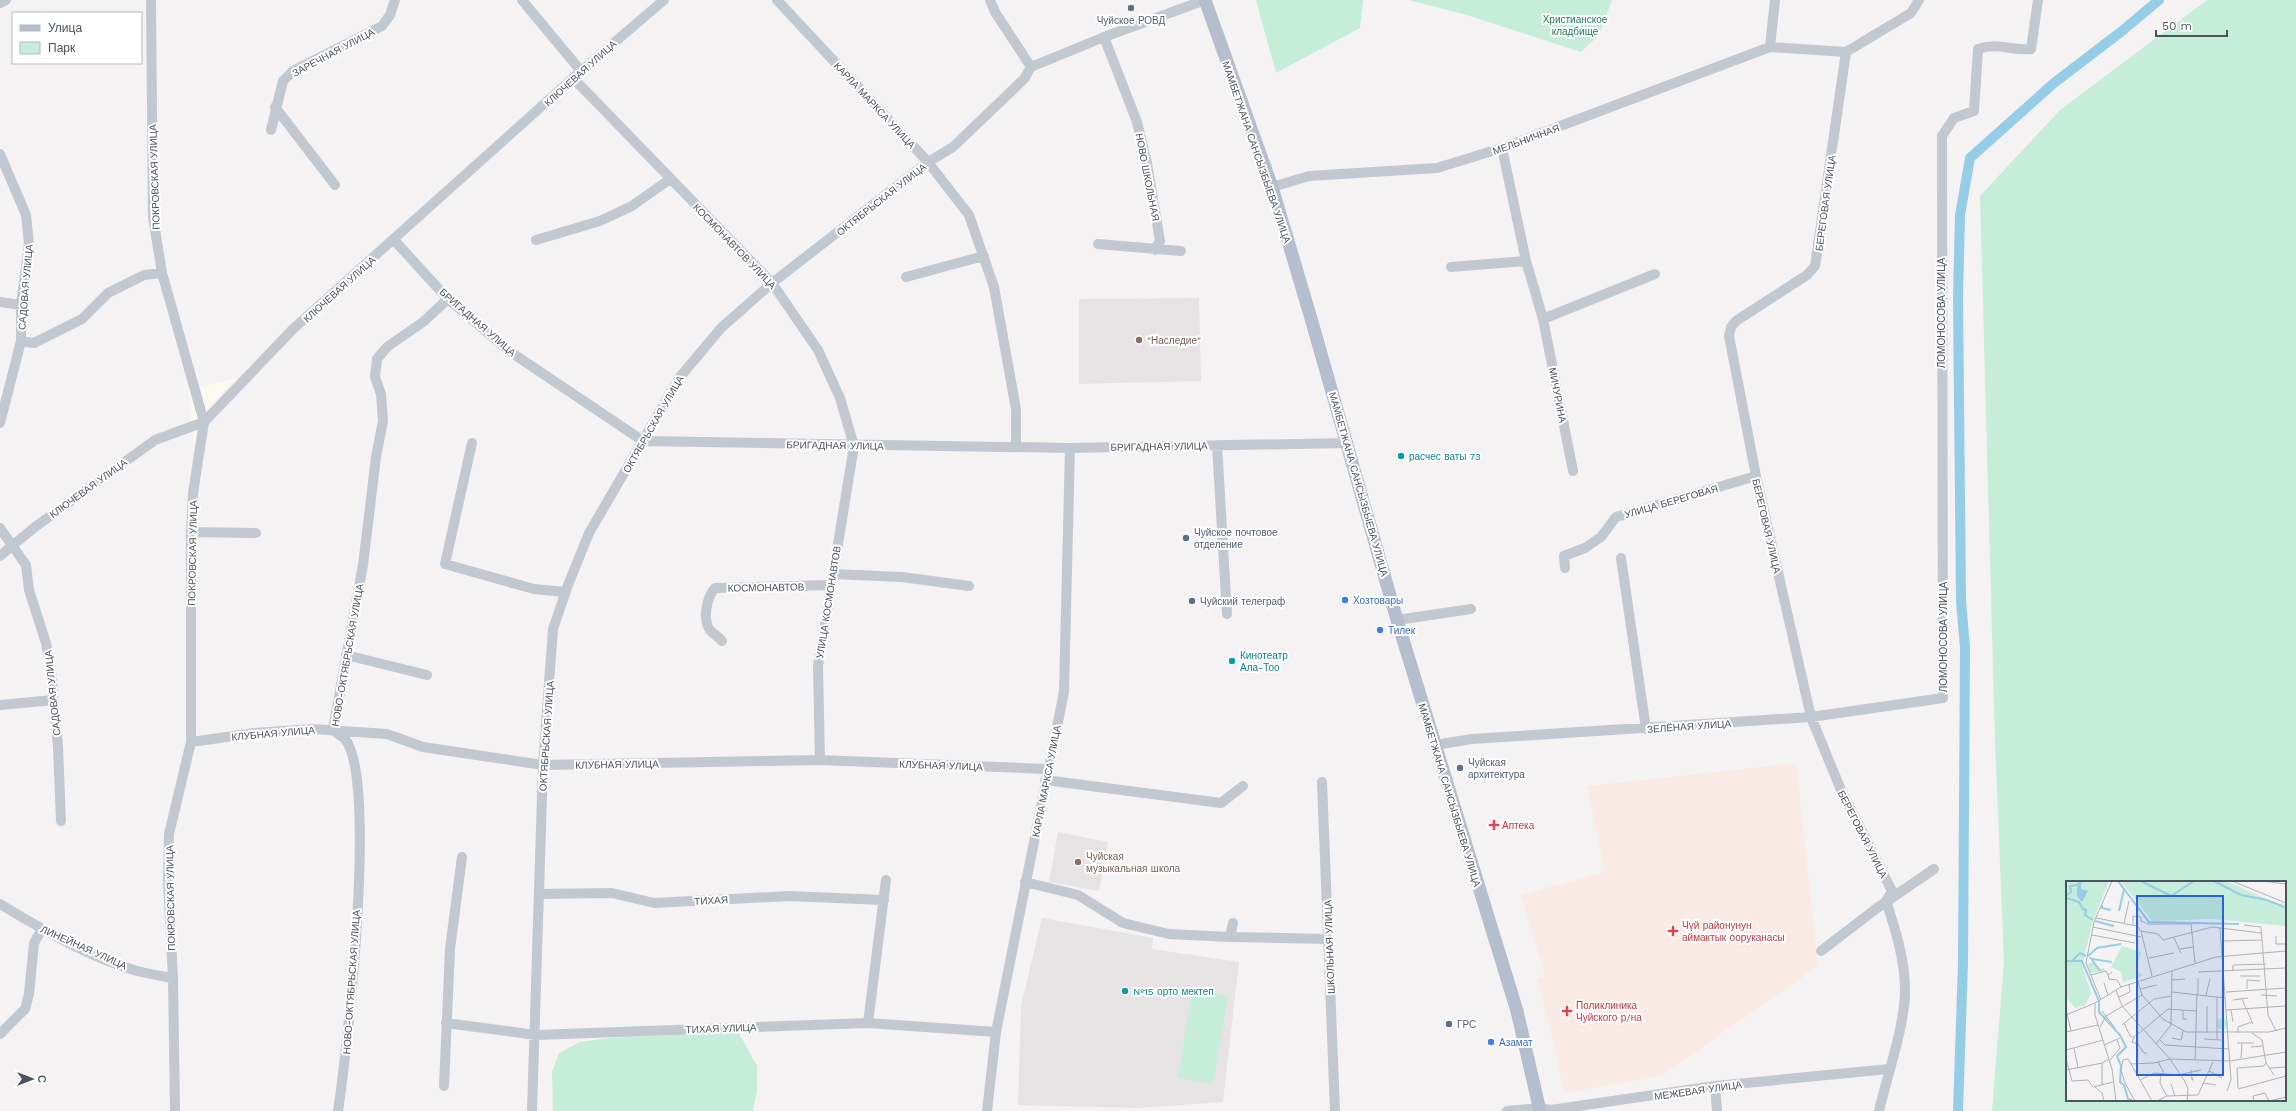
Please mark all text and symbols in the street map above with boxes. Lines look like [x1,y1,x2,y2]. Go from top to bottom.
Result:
marker: Чуйское РОВД [1126,3,1136,13]
legend [12,12,142,64]
scale bar [2156,12,2227,38]
park label: Христианское кладбище [1543,14,1608,37]
place label: Чуйское РОВД [1097,15,1166,26]
text: 50 m [2162,19,2192,33]
text: Улица [48,21,82,35]
street label: ЗАРЕЧНАЯ УЛИЦА [290,26,376,79]
street label: КЛЮЧЕВАЯ УЛИЦА [542,38,619,109]
text: Парк [48,41,76,55]
street label: КАРЛА МАРКСА УЛИЦА [832,60,918,151]
street label: МАМБЕТЖАНА САНСЫЗБЫЕВА УЛИЦА [1220,60,1293,245]
street label: МЕЛЬНИЧНАЯ [1491,122,1561,157]
street label: ПОКРОВСКАЯ УЛИЦА [147,124,162,230]
street label: НОВО ШКОЛЬНАЯ [1134,132,1161,222]
street label: БЕРЕГОВАЯ УЛИЦА [1813,154,1838,252]
street label: ОКТЯБРЬСКАЯ УЛИЦА [834,161,928,238]
street label: КОСМОНАВТОВ УЛИЦА [691,202,778,291]
street label: САДОВАЯ УЛИЦА [16,243,35,330]
street label: КЛЮЧЕВАЯ УЛИЦА [301,254,378,325]
street label: ЛОМОНОСОВА УЛИЦА [1936,257,1947,368]
street label: БРИГАДНАЯ УЛИЦА [437,286,518,359]
marker: "Наследие" [1134,335,1144,345]
place label: "Наследие" [1147,335,1201,346]
street label: МИЧУРИНА [1547,366,1568,424]
street label: ОКТЯБРЬСКАЯ УЛИЦА [621,373,686,475]
street label: МАМБЕТЖАНА САНСЫЗБЫЕВА УЛИЦА [1327,391,1390,578]
street label: БРИГАДНАЯ УЛИЦА [786,439,884,452]
street label: БРИГАДНАЯ УЛИЦА [1110,440,1208,453]
marker: расчес ваты 73 [1396,451,1406,461]
place label: расчес ваты 73 [1409,451,1481,462]
street label: КЛЮЧЕВАЯ УЛИЦА [47,456,129,520]
street label: БЕРЕГОВАЯ УЛИЦА [1750,478,1783,575]
street label: УЛИЦА БЕРЕГОВАЯ [1623,483,1719,520]
street label: ПОКРОВСКАЯ УЛИЦА [186,500,199,606]
place label: Чуйское почтовое отделение [1194,527,1278,550]
marker: Чуйское почтовое отделение [1181,533,1191,543]
street label: УЛИЦА КОСМОНАВТОВ [814,545,843,659]
street label: КОСМОНАВТОВ [728,581,805,594]
street label: ЛОМОНОСОВА УЛИЦА [1938,581,1949,692]
street label: НОВО-ОКТЯБРЬСКАЯ УЛИЦА [330,583,366,727]
marker: Хозтовары [1340,595,1350,605]
place label: Хозтовары [1353,595,1403,606]
marker: Чуйский телеграф [1187,596,1197,606]
place label: Чуйский телеграф [1200,596,1285,607]
marker: Тилек [1375,625,1385,635]
place label: Тилек [1388,625,1416,636]
street label: САДОВАЯ УЛИЦА [42,649,62,736]
place label: Кинотеатр Ала-Тоо [1240,650,1288,673]
marker: Кинотеатр Ала-Тоо [1227,656,1237,666]
street label: ОКТЯБРЬСКАЯ УЛИЦА [537,680,556,792]
street label: МАМБЕТЖАНА САНСЫЗБЫЕВА УЛИЦА [1416,702,1483,889]
street label: ЗЕЛЁНАЯ УЛИЦА [1647,718,1732,735]
street label: КЛУБНАЯ УЛИЦА [231,724,316,743]
street label: КАРЛА МАРКСА УЛИЦА [1030,724,1063,838]
place label: Чуйская архитектура [1468,757,1525,780]
street label: КЛУБНАЯ УЛИЦА [575,758,659,771]
street label: КЛУБНАЯ УЛИЦА [899,759,983,772]
marker: Чуйская архитектура [1455,763,1465,773]
street label: БЕРЕГОВАЯ УЛИЦА [1836,789,1890,880]
marker: Аптека [1489,820,1499,830]
place label: Аптека [1502,820,1535,831]
street label: ПОКРОВСКАЯ УЛИЦА [164,845,177,951]
place label: Чуйская музыкальная школа [1086,851,1181,874]
marker: Чуйская музыкальная школа [1073,857,1083,867]
inset map [2066,881,2286,1101]
street label: ТИХАЯ [694,894,728,907]
street label: ШКОЛЬНАЯ УЛИЦА [1322,899,1337,994]
street label: НОВО-ОКТЯБРЬСКАЯ УЛИЦА [341,909,362,1055]
place label: Чүй районунун аймактык ооруканасы [1682,920,1785,943]
street label: ЛИНЕЙНАЯ УЛИЦА [39,923,129,972]
marker: Чүй районунун аймактык ооруканасы [1667,925,1679,937]
marker: №15 орто мектеп [1120,986,1130,996]
place label: №15 орто мектеп [1133,986,1214,997]
place label: Поликлиника Чуйского р/на [1576,1000,1642,1023]
marker: Поликлиника Чуйского р/на [1561,1005,1573,1017]
marker: ГРС [1444,1019,1454,1029]
place label: ГРС [1457,1019,1476,1030]
street label: ТИХАЯ УЛИЦА [685,1022,757,1035]
marker: Азамат [1486,1037,1496,1047]
place label: Азамат [1499,1037,1533,1048]
north arrow [12,1059,52,1099]
text: С [35,1075,48,1083]
street label: МЕЖЕВАЯ УЛИЦА [1654,1079,1743,1102]

